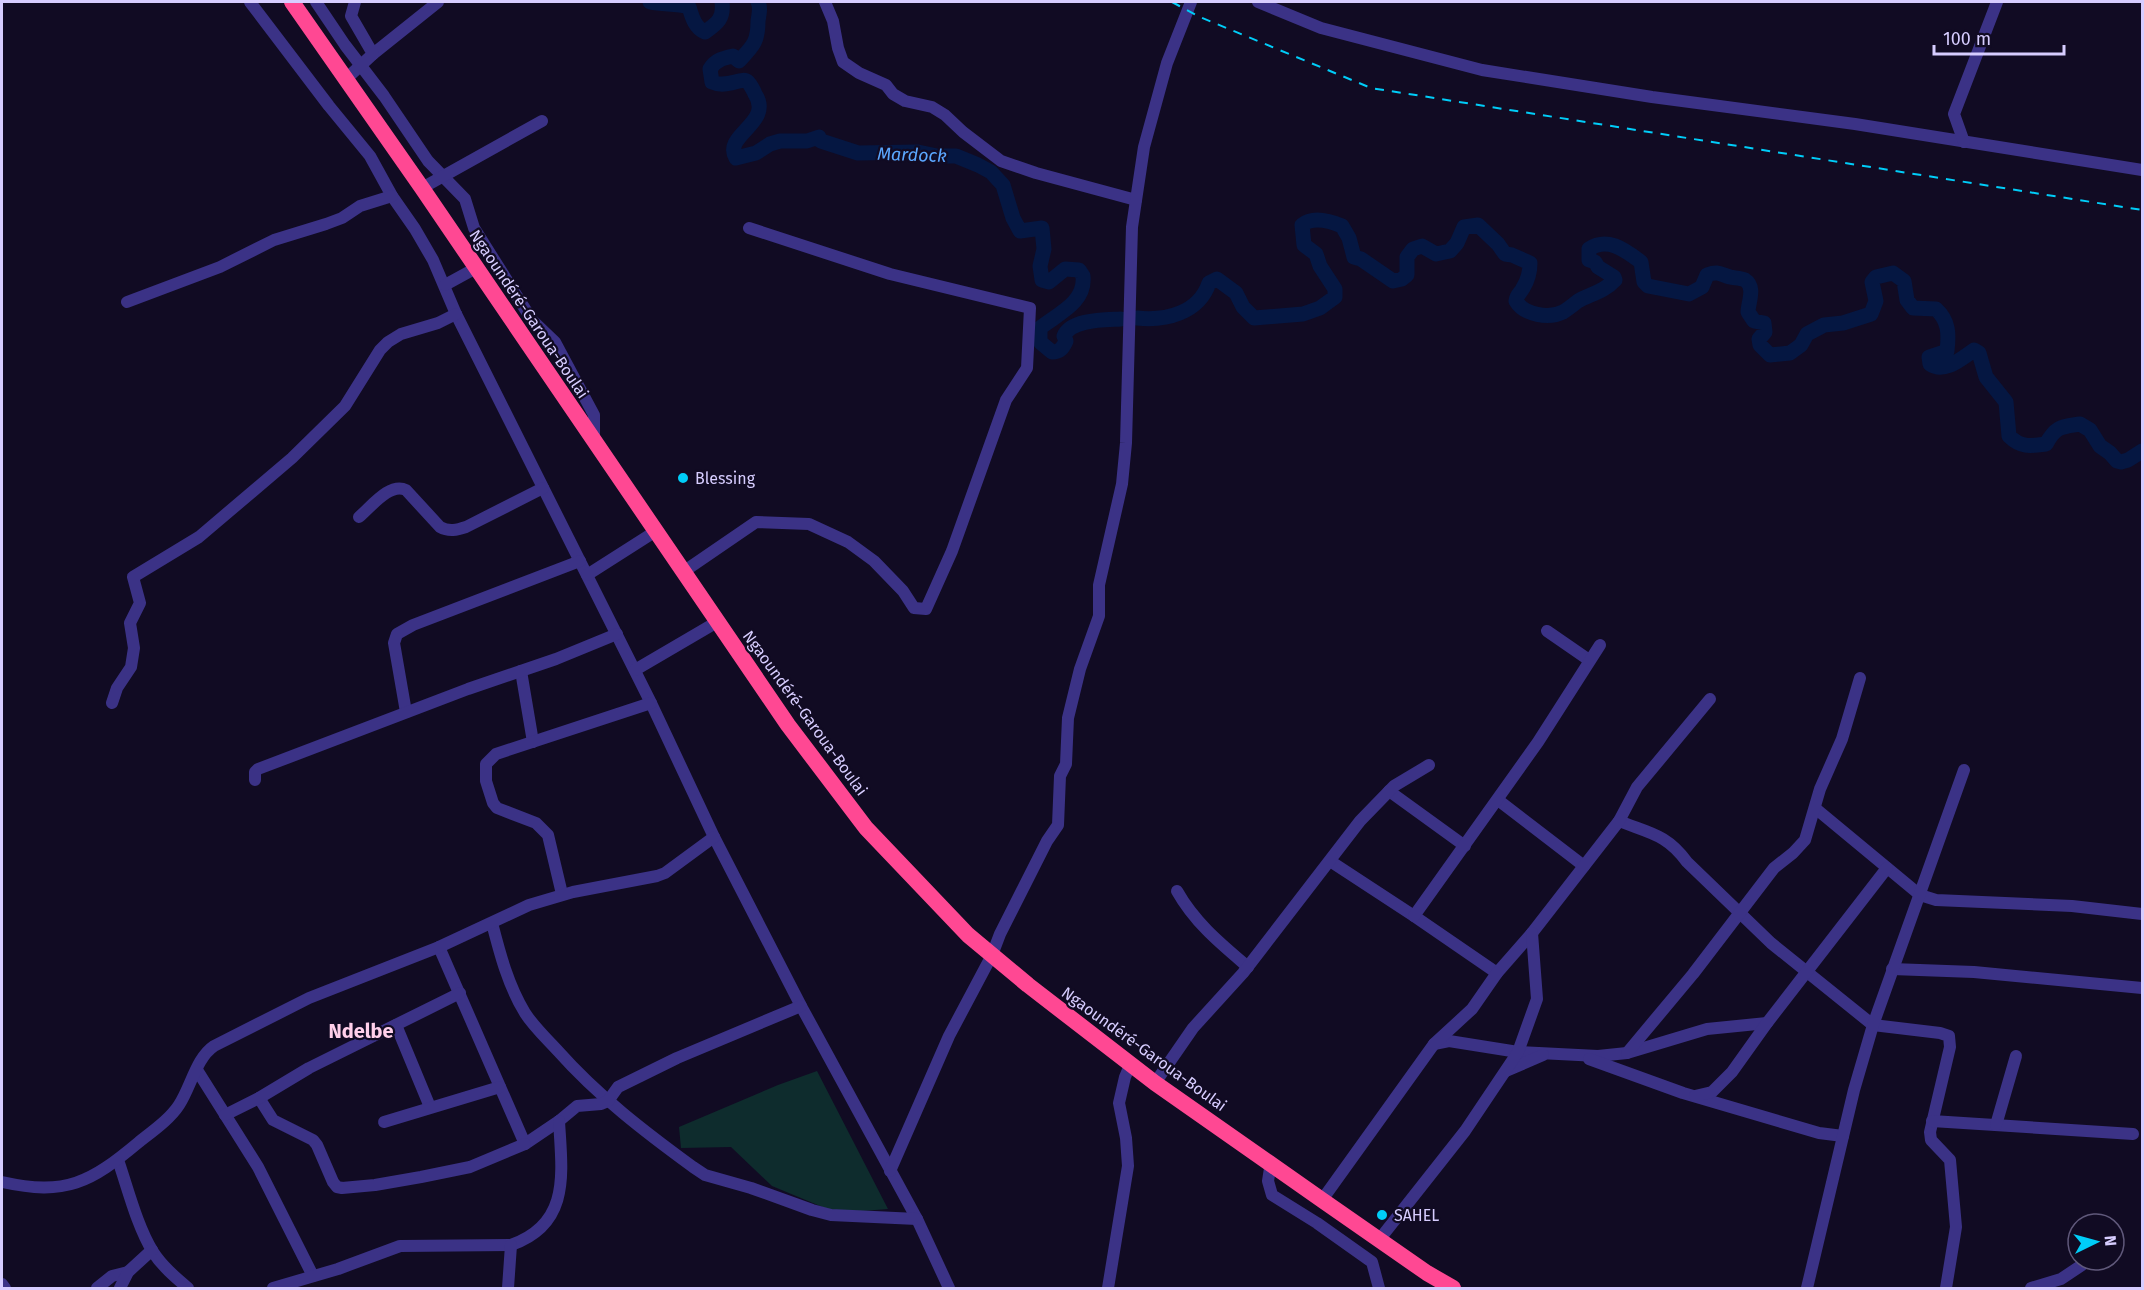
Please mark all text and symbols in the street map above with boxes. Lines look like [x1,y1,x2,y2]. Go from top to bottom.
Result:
scale bar [1934,18,2064,56]
text: 100 m [1943,28,1991,50]
water label: Mardock [877,143,947,167]
street label: Ngaoundéré-Garoua-Boulai [465,226,593,402]
place label: Blessing [695,469,756,488]
marker: Blessing [676,471,690,485]
street label: Ngaoundéré-Garoua-Boulai [739,627,871,799]
street label: Ngaoundéré-Garoua-Boulai [1058,983,1230,1115]
district label: Ndelbe [328,1019,394,1043]
place label: SAHEL [1394,1206,1439,1225]
marker: SAHEL [1375,1208,1389,1222]
north arrow [2066,1212,2126,1272]
text: N [2101,1235,2120,1247]

